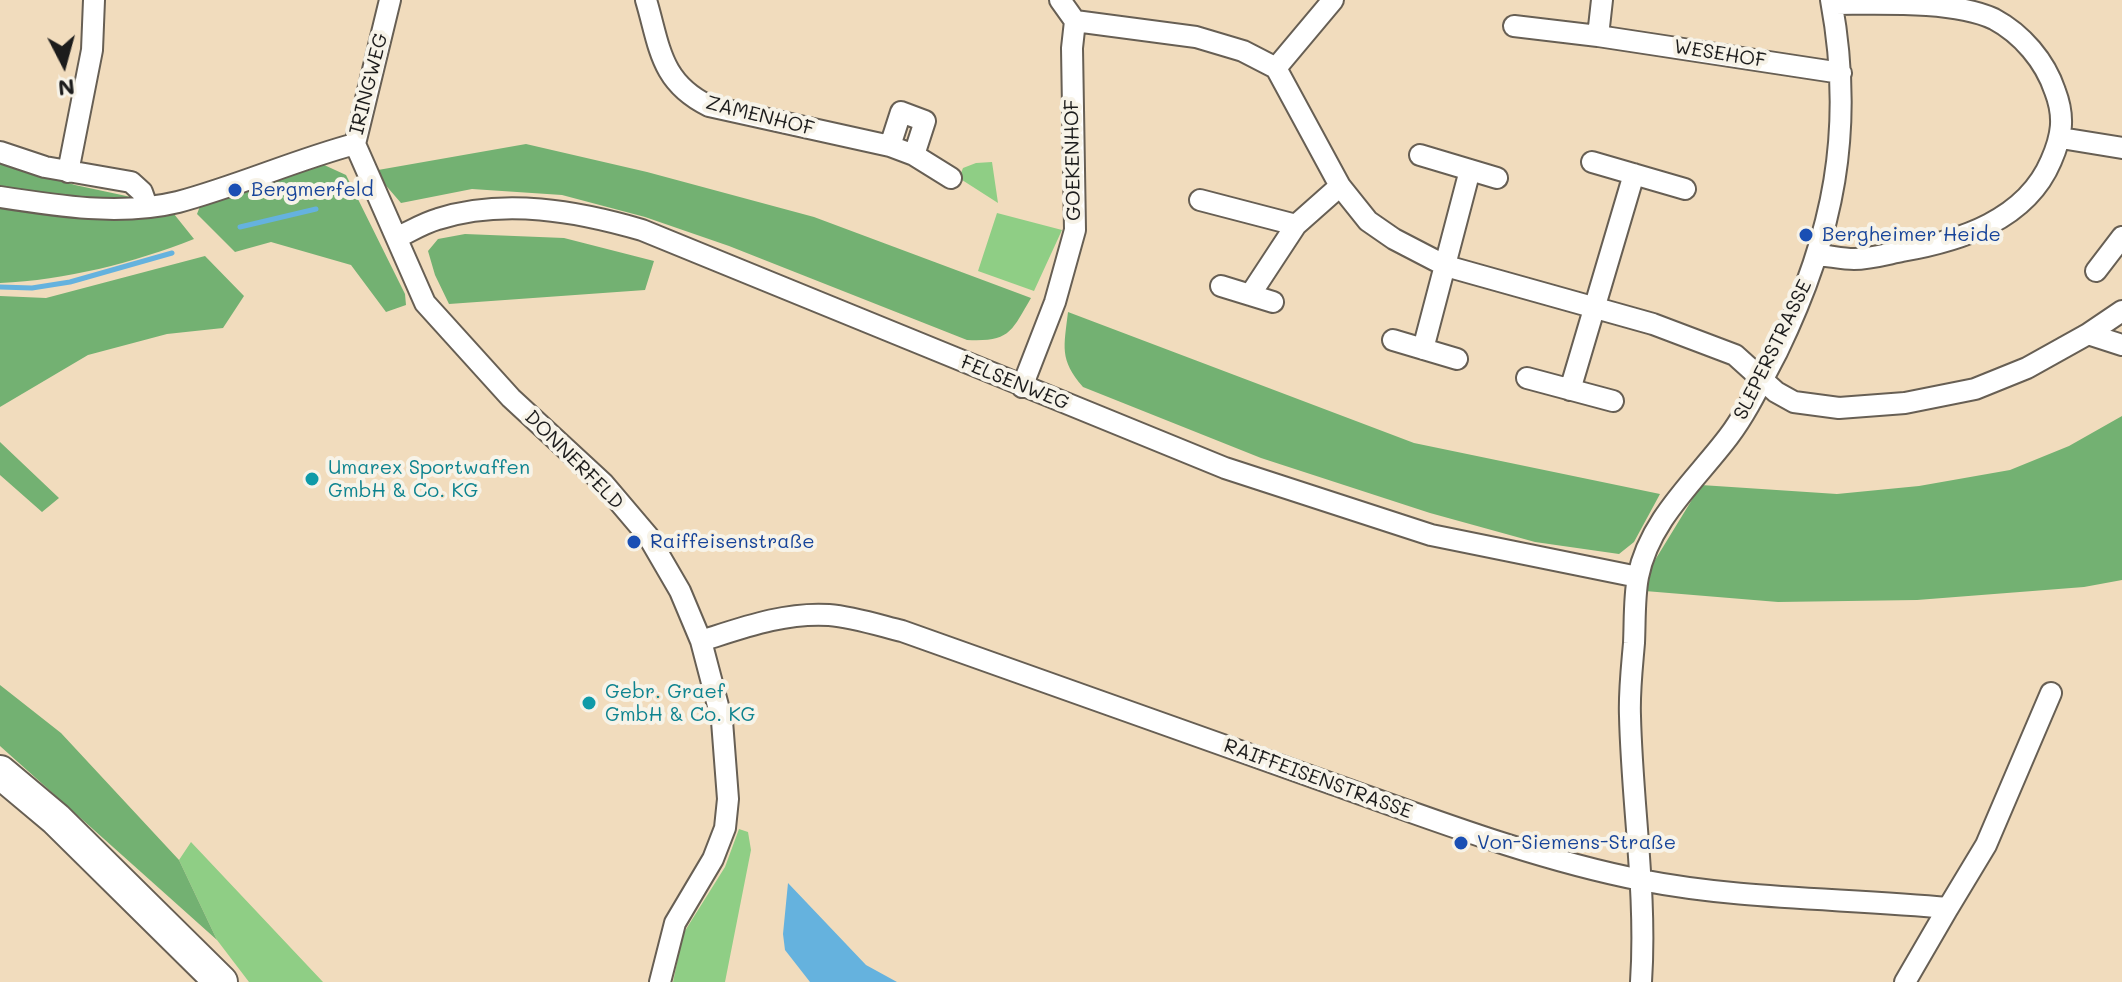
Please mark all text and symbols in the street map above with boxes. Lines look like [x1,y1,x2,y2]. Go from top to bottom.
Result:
north arrow [24,24,104,104]
street label: IRINGWEG [345,31,393,137]
street label: WESEHOF [1672,35,1768,73]
text: N [57,73,76,104]
street label: ZAMENHOF [703,91,817,141]
street label: GOEKENHOF [1060,99,1086,221]
place label: Bergmerfeld [251,178,374,202]
marker: Bergmerfeld [226,181,244,199]
place label: Bergheimer Heide [1822,223,2001,247]
marker: Bergheimer Heide [1797,226,1815,244]
street label: SLEPERSTRASSE [1729,276,1817,424]
street label: FELSENWEG [957,350,1073,416]
street label: DONNERFELD [519,405,629,515]
place label: Umarex Sportwaffen GmbH & Co. KG [328,456,530,503]
marker: Umarex Sportwaffen GmbH & Co. KG [303,470,321,488]
place label: Raiffeisenstraße [650,530,815,554]
marker: Raiffeisenstraße [625,533,643,551]
place label: Gebr. Graef GmbH & Co. KG [605,680,755,727]
marker: Gebr. Graef GmbH & Co. KG [580,694,598,712]
street label: RAIFFEISENSTRASSE [1221,734,1415,824]
place label: Von-Siemens-Straße [1477,831,1676,855]
marker: Von-Siemens-Straße [1452,834,1470,852]

